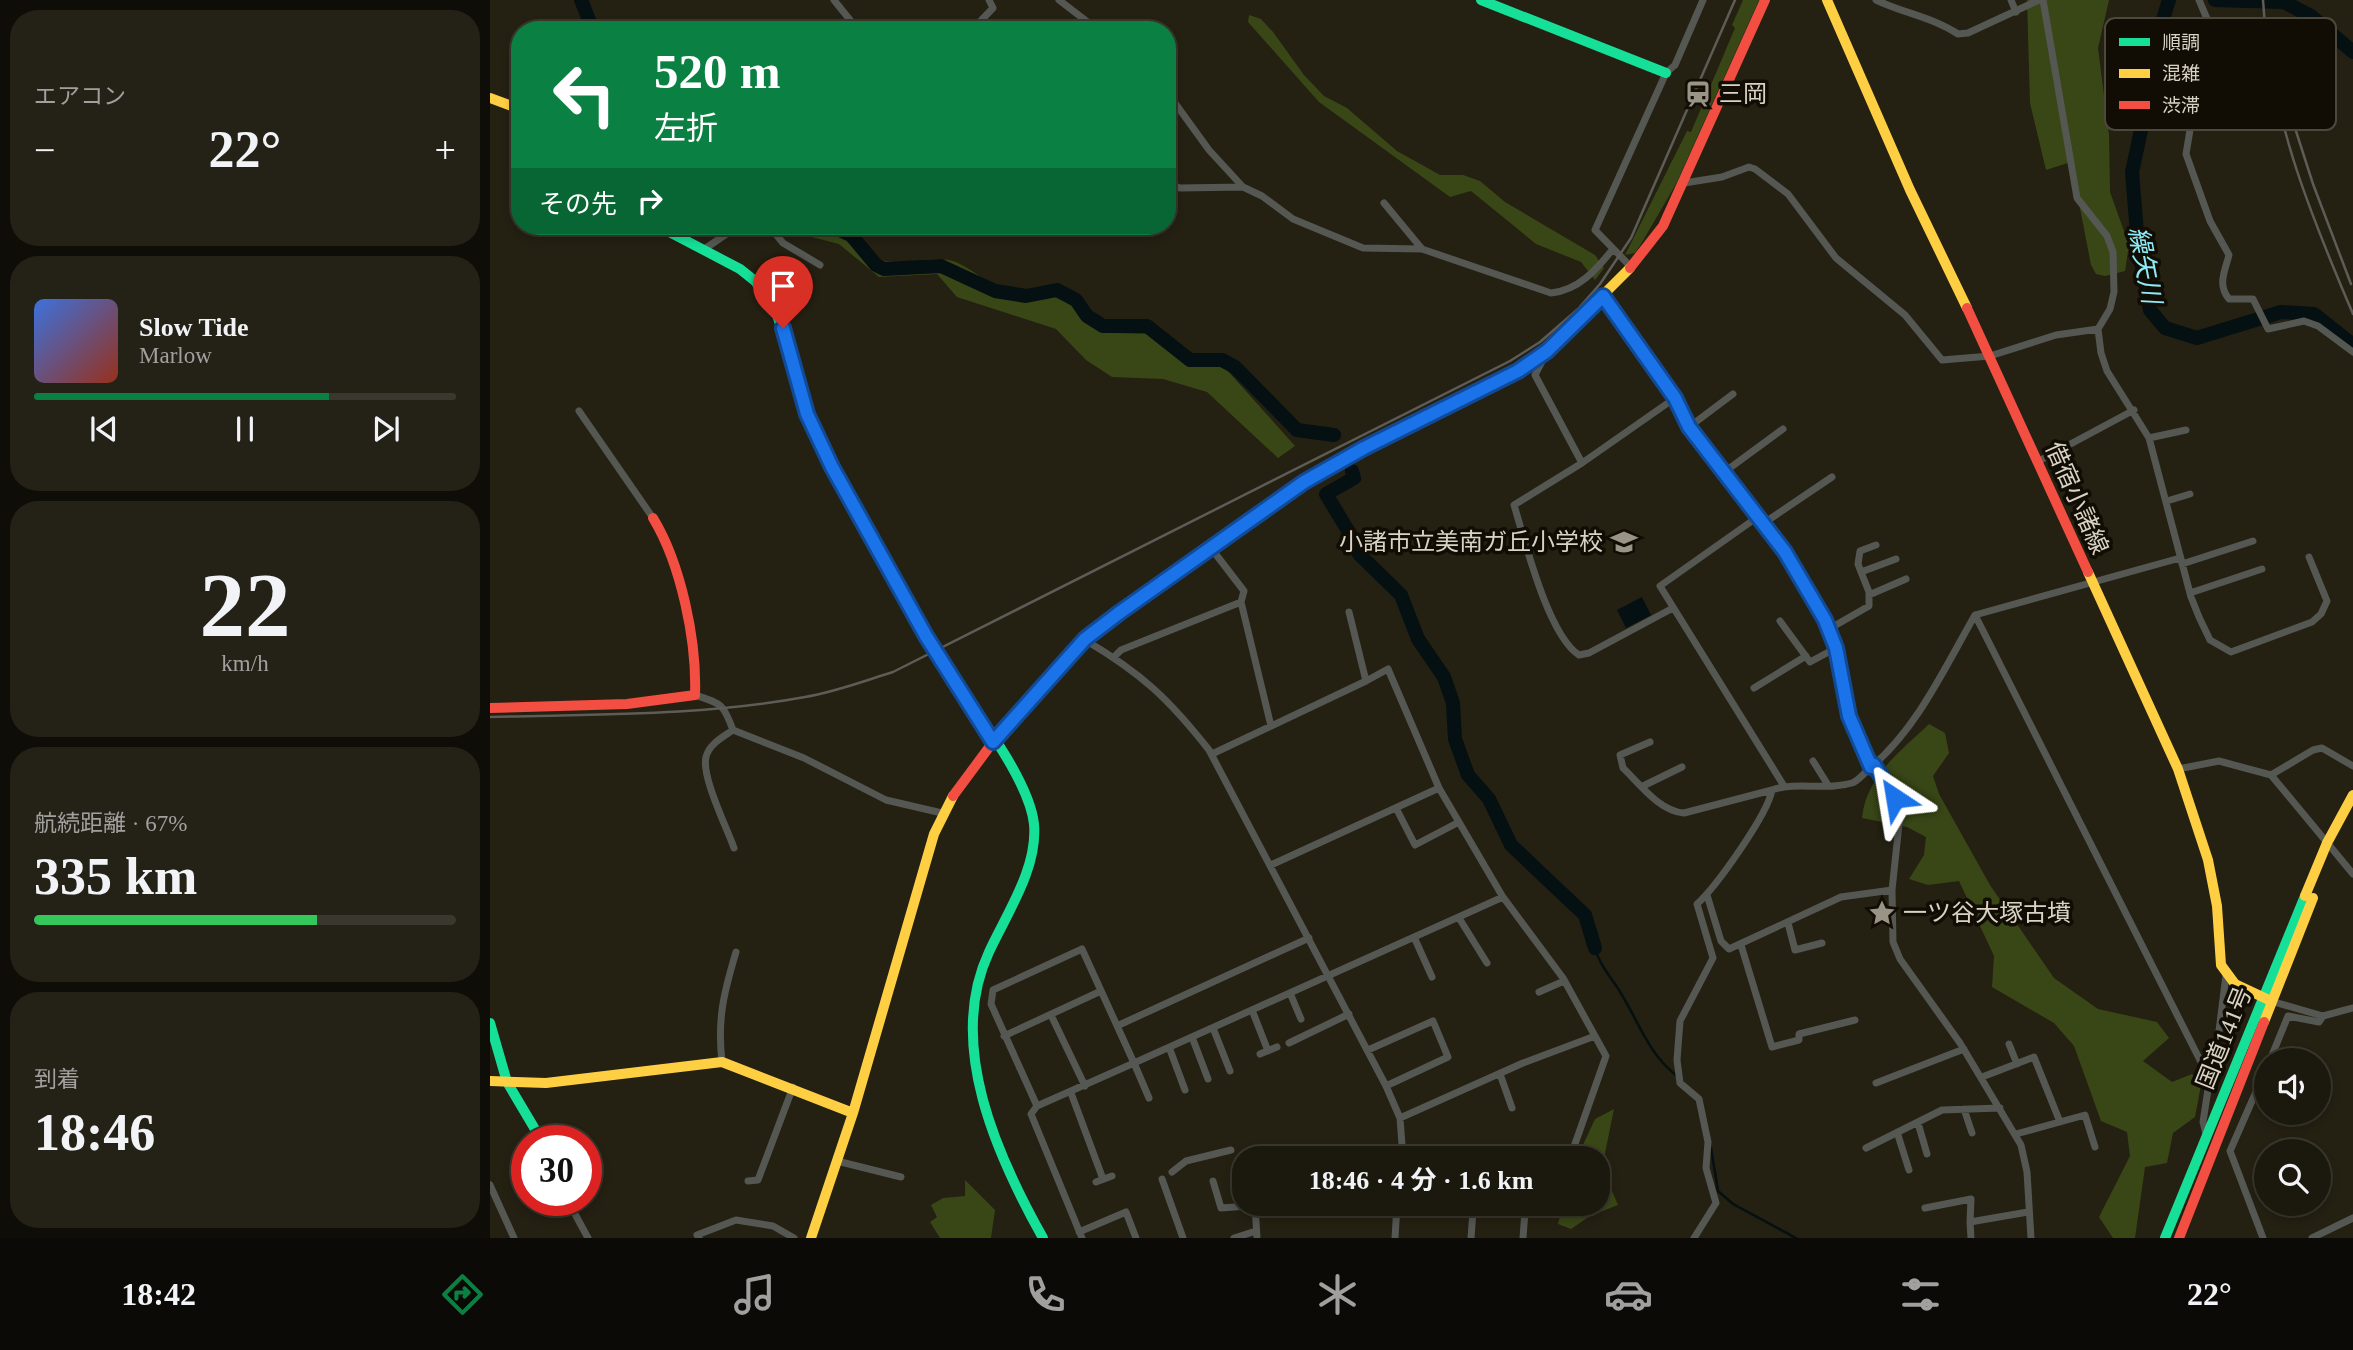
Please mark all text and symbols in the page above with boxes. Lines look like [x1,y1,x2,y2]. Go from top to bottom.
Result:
legend [2105,18,2336,130]
text: 順調 [2162,32,2200,53]
text: 520 m [654,44,781,99]
icon: left [539,49,630,140]
text: 混雑 [2162,63,2200,84]
station icon: 三岡 [1683,79,1713,109]
place label: 三岡 [1719,81,1767,107]
text: エアコン [34,84,126,109]
text: 渋滞 [2162,95,2200,116]
text: 左折 [654,110,718,146]
text: 22° [209,121,281,178]
text: − [34,129,55,171]
text: + [435,129,456,171]
icon: right [631,182,669,220]
text: その先 [539,190,617,219]
water label: 繰矢川 [2123,224,2167,309]
pin [753,256,813,328]
icon: arrive [764,267,802,305]
text: Slow Tide [139,313,249,342]
text: Marlow [139,343,212,368]
icon: previous [85,410,123,448]
icon: pause [226,410,264,448]
icon: next [367,410,405,448]
street label: 借宿小諸線 [2041,438,2113,558]
school or university icon: 小諸市立美南ガ丘小学校 [1609,527,1639,557]
place label: 小諸市立美南ガ丘小学校 [1339,529,1603,555]
text: 22 [200,555,291,656]
text: km/h [221,651,269,676]
position arrow [1858,761,1932,835]
text: 航続距離 · 67% [34,811,187,836]
text: 335 km [34,848,197,905]
place icon: 一ツ谷大塚古墳 [1867,898,1897,928]
place label: 一ツ谷大塚古墳 [1903,900,2071,926]
street label: 国道141号 [2192,983,2256,1093]
map controls [2254,1048,2331,1216]
button: sound [2254,1048,2331,1125]
text: 到着 [34,1067,80,1092]
text: 18:46 [34,1104,155,1161]
speed limit sign: 30 [511,1125,602,1216]
button: search [2254,1139,2331,1216]
text: 18:46 · 4 分 · 1.6 km [1309,1166,1533,1195]
icon: directions [438,1270,487,1319]
icon: music [730,1270,779,1319]
icon: phone [1021,1270,1070,1319]
icon: climate [1313,1270,1362,1319]
icon: car [1604,1270,1653,1319]
icon: filters [1896,1270,1945,1319]
text: 18:42 [121,1276,196,1312]
text: 22° [2187,1276,2232,1312]

